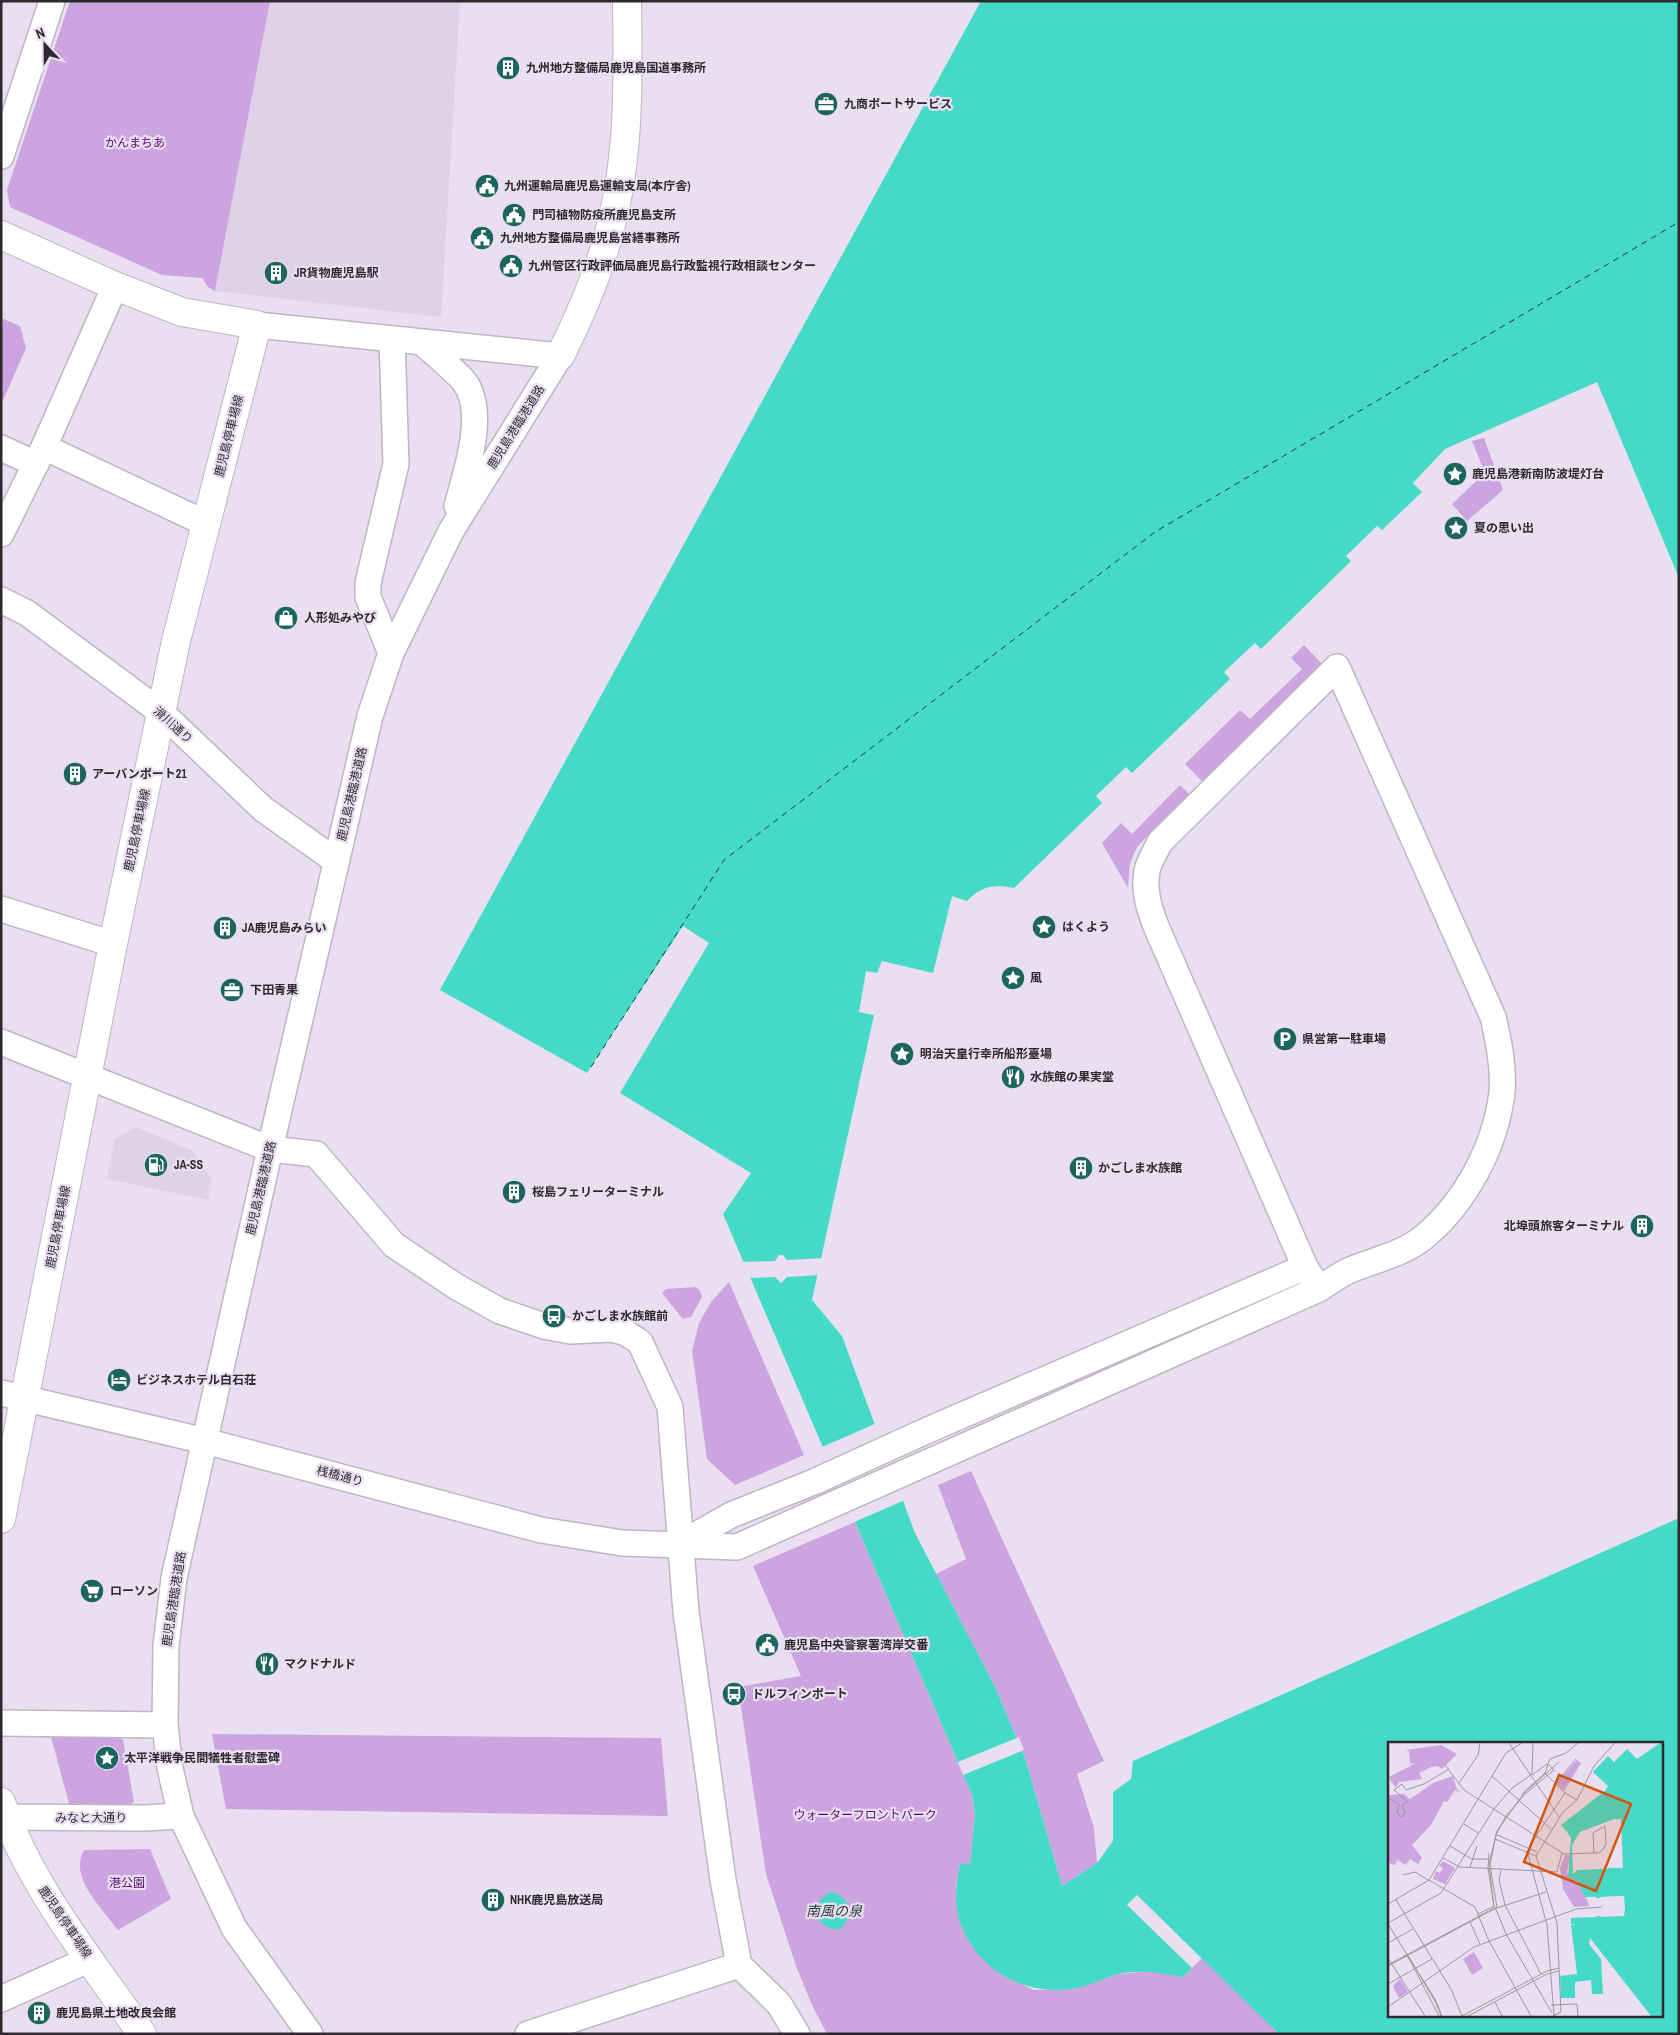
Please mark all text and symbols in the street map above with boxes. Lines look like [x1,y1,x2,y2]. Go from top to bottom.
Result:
north arrow [20,20,70,70]
text: N [33,23,47,43]
building icon: 九州地方整備局鹿児島国道事務所 [495,55,521,81]
place label: 九州地方整備局鹿児島国道事務所 [526,60,706,76]
office icon: 九商ポートサービス [813,91,839,117]
place label: 九商ポートサービス [844,96,952,112]
park label: かんまちあ [105,135,165,151]
public building icon: 九州運輸局鹿児島運輸支局(本庁舎) [474,173,500,199]
place label: 九州運輸局鹿児島運輸支局(本庁舎) [504,178,691,194]
public building icon: 門司植物防疫所鹿児島支所 [501,202,527,228]
place label: 門司植物防疫所鹿児島支所 [532,207,676,223]
public building icon: 九州地方整備局鹿児島営繕事務所 [469,225,495,251]
place label: 九州地方整備局鹿児島営繕事務所 [500,230,680,246]
public building icon: 九州管区行政評価局鹿児島行政監視行政相談センター [498,253,524,279]
place label: 九州管区行政評価局鹿児島行政監視行政相談センター [528,258,816,274]
building icon: JR貨物鹿児島駅 [263,260,289,286]
place label: JR貨物鹿児島駅 [294,265,379,281]
street label: 鹿児島港臨港道路 [484,382,548,472]
street label: 鹿児島停車場線 [211,393,247,479]
place icon: 鹿児島港新南防波堤灯台 [1442,461,1468,487]
place label: 鹿児島港新南防波堤灯台 [1472,466,1604,482]
place icon: 夏の思い出 [1443,515,1469,541]
place label: 夏の思い出 [1474,520,1534,536]
shop icon: 人形処みやび [273,605,299,631]
place label: 人形処みやび [304,610,376,626]
street label: 滑川通り [150,703,196,747]
street label: 鹿児島港臨港道路 [333,745,371,843]
building icon: アーバンポート21 [62,761,88,787]
place label: アーバンポート21 [92,766,187,782]
street label: 鹿児島停車場線 [120,787,154,873]
place icon: はくよう [1031,914,1057,940]
building icon: JA鹿児島みらい [212,915,238,941]
place label: はくよう [1062,919,1110,935]
place label: JA鹿児島みらい [242,920,327,936]
place icon: 風 [1000,965,1026,991]
place label: 風 [1030,970,1042,986]
office icon: 下田青果 [219,977,245,1003]
place label: 下田青果 [250,982,298,998]
parking icon: 県営第一駐車場 [1272,1026,1298,1052]
place label: 県営第一駐車場 [1302,1031,1386,1047]
place icon: 明治天皇行幸所船形臺場 [889,1041,915,1067]
place label: 明治天皇行幸所船形臺場 [920,1046,1052,1062]
restaurant icon: 水族館の果実堂 [1000,1064,1026,1090]
place label: 水族館の果実堂 [1030,1069,1114,1085]
street label: 鹿児島港臨港道路 [242,1139,280,1237]
fuel station icon: JA-SS [143,1152,169,1178]
building icon: かごしま水族館 [1068,1155,1094,1181]
place label: JA-SS [174,1157,203,1173]
place label: かごしま水族館 [1098,1160,1182,1176]
building icon: 桜島フェリーターミナル [501,1179,527,1205]
street label: 鹿児島停車場線 [42,1184,74,1270]
place label: 桜島フェリーターミナル [532,1184,664,1200]
building icon: 北埠頭旅客ターミナル [1629,1213,1655,1239]
place label: 北埠頭旅客ターミナル [1504,1218,1624,1234]
bus stop icon: かごしま水族館前 [541,1303,567,1329]
place label: かごしま水族館前 [572,1308,668,1324]
hotel icon: ビジネスホテル白石荘 [106,1367,132,1393]
place label: ビジネスホテル白石荘 [136,1372,256,1388]
street label: 桟橋通り [315,1462,365,1490]
street label: 鹿児島港臨港道路 [159,1550,189,1648]
supermarket icon: ローソン [79,1578,105,1604]
place label: ローソン [110,1583,158,1599]
public building icon: 鹿児島中央警察署湾岸交番 [754,1632,780,1658]
place label: 鹿児島中央警察署湾岸交番 [784,1637,929,1653]
restaurant icon: マクドナルド [254,1651,280,1677]
place label: マクドナルド [284,1656,356,1672]
bus stop icon: ドルフィンポート [721,1681,747,1707]
place label: ドルフィンポート [752,1686,848,1702]
inset map [1388,1742,1662,2018]
place icon: 太平洋戦争民間犠牲者慰霊碑 [94,1745,120,1771]
place label: 太平洋戦争民間犠牲者慰霊碑 [124,1750,280,1766]
park label: ウォーターフロントパーク [793,1807,937,1823]
street label: みなと大通り [55,1810,127,1826]
park label: 港公園 [109,1875,145,1891]
street label: 鹿児島停車場線 [35,1883,95,1961]
building icon: NHK鹿児島放送局 [480,1887,506,1913]
place label: NHK鹿児島放送局 [510,1892,603,1908]
water label: 南風の泉 [806,1902,863,1920]
building icon: 鹿児島県土地改良会館 [26,2000,52,2026]
place label: 鹿児島県土地改良会館 [56,2005,176,2021]

